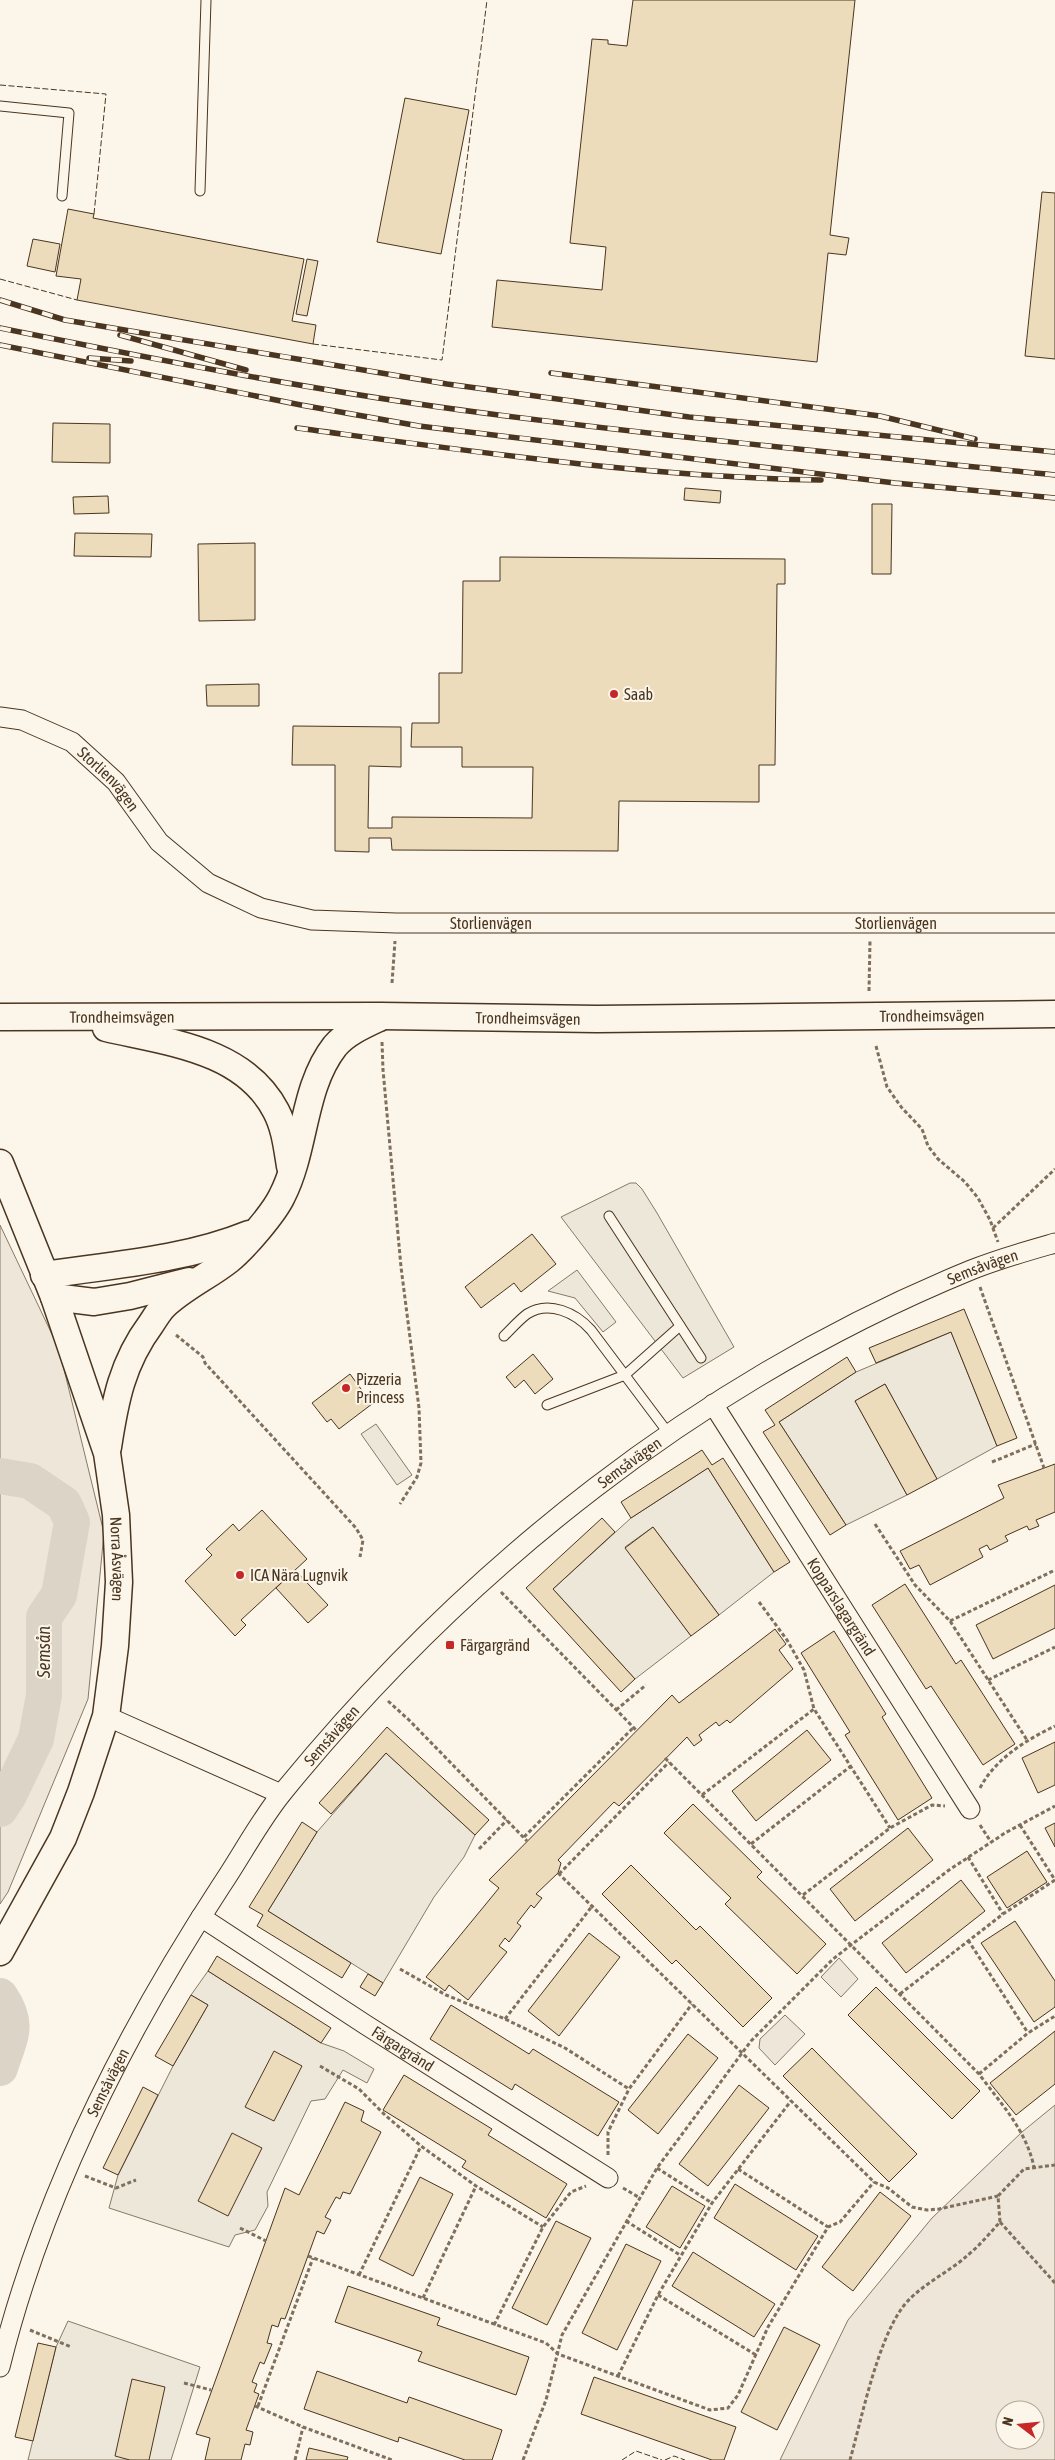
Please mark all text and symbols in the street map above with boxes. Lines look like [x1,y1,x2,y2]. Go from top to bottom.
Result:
place label: Saab [624,685,653,703]
marker: Saab [608,688,620,700]
street label: Storlienvägen [74,743,143,815]
street label: Storlienvägen [450,914,532,933]
street label: Storlienvägen [855,914,937,933]
street label: Trondheimsvägen [879,1006,985,1025]
street label: Trondheimsvägen [69,1008,175,1027]
street label: Trondheimsvägen [475,1008,581,1029]
street label: Semsåvägen [944,1245,1020,1288]
place label: Pizzeria Princess [356,1370,405,1406]
marker: Pizzeria Princess [340,1382,352,1394]
street label: Semsåvägen [594,1433,665,1491]
street label: Norra Åsvägen [107,1516,128,1602]
street label: Kopparslagargränd [804,1554,879,1659]
place label: ICA Nära Lugnvik [250,1566,348,1585]
marker: ICA Nära Lugnvik [234,1569,246,1581]
water label: Semsån [33,1626,54,1679]
place label: Färgargränd [460,1636,530,1655]
marker: Färgargränd [444,1639,456,1651]
street label: Semsåvägen [300,1701,363,1769]
street label: Färgargränd [369,2022,438,2075]
street label: Semsåvägen [83,2045,132,2119]
north arrow [995,2400,1045,2450]
text: N [999,2415,1016,2428]

